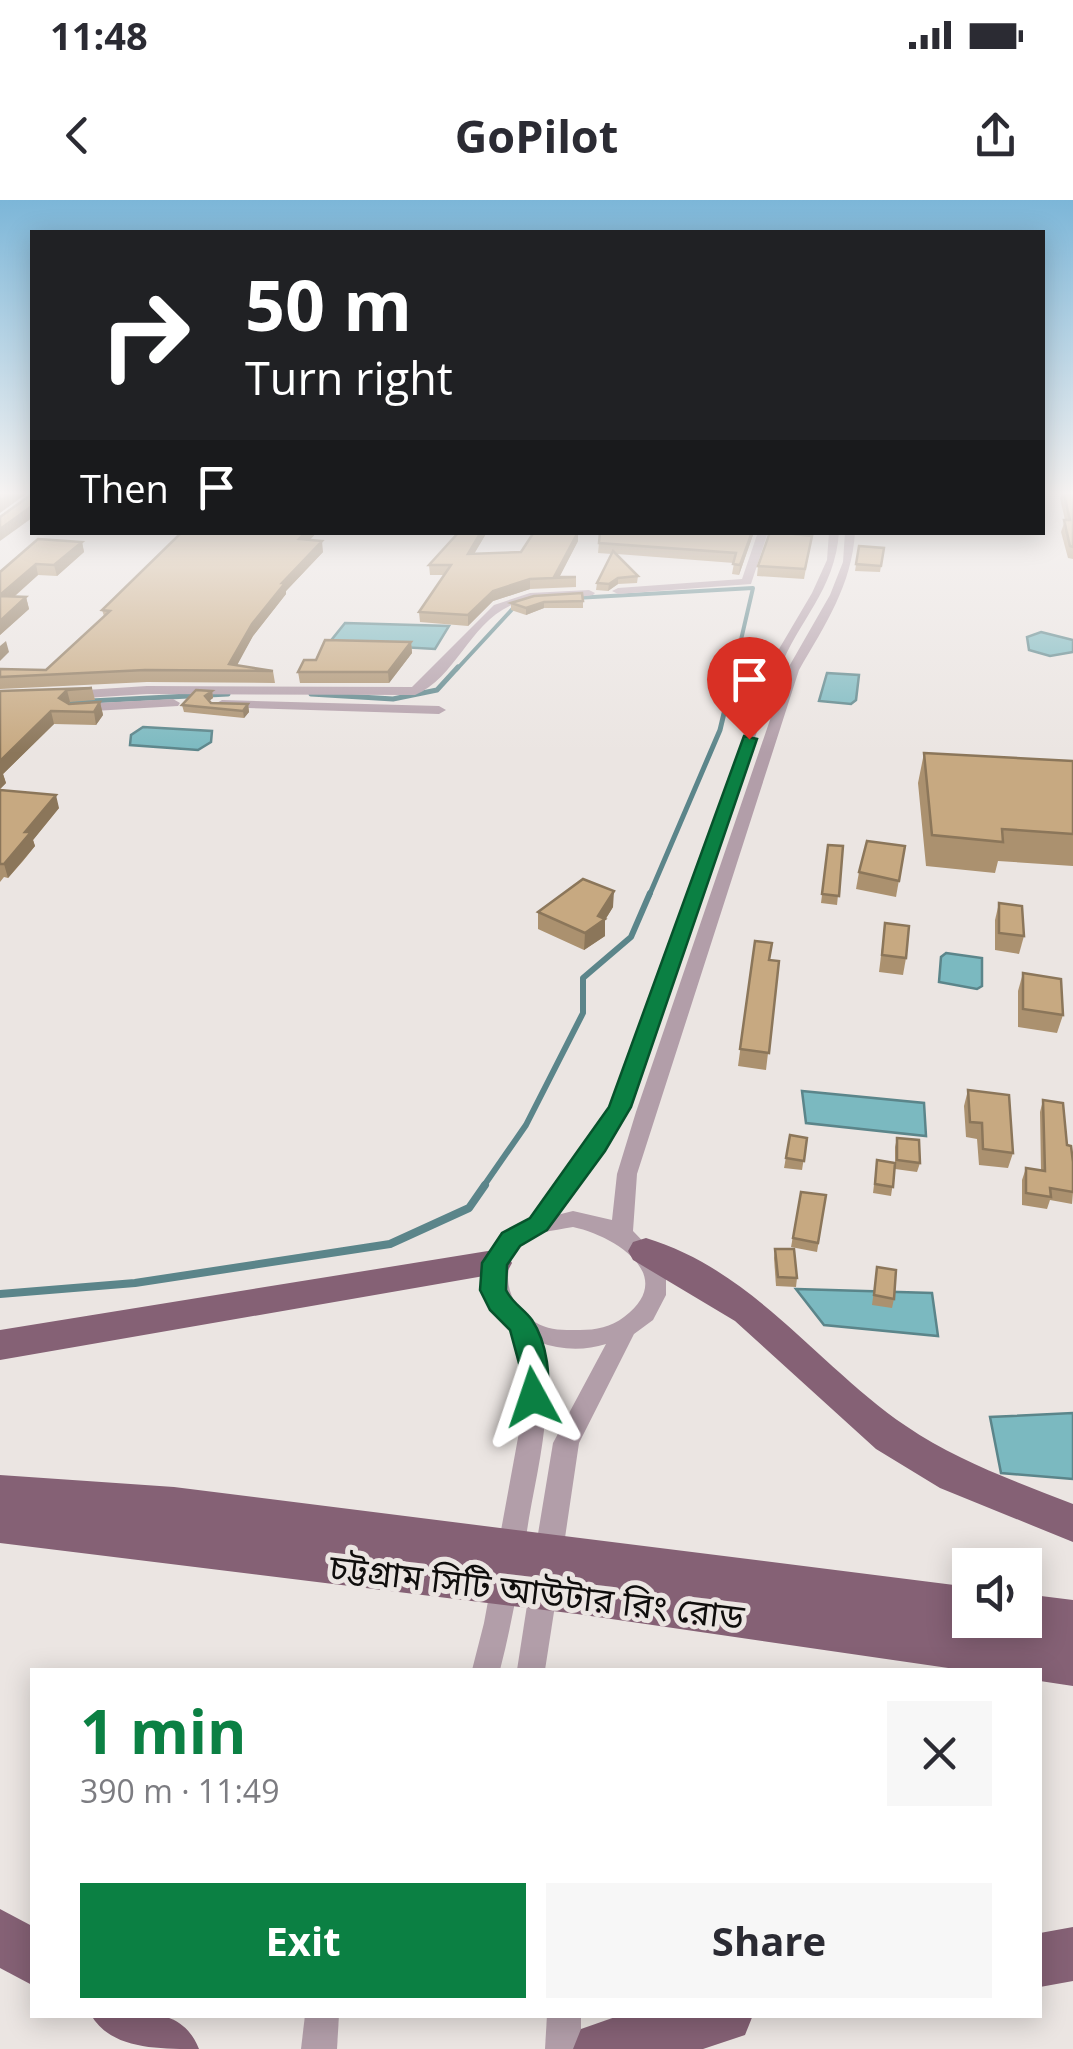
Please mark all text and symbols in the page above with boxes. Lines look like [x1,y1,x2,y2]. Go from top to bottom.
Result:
text: 11:48 [50,9,148,61]
text: GoPilot [455,105,618,166]
icon: back [50,108,105,163]
icon: share [968,108,1023,163]
text: 50 m [245,256,412,352]
icon: right [80,270,210,400]
text: Turn right [245,347,453,408]
icon: arrive [189,460,244,515]
text: Then [80,462,169,514]
pin [707,637,792,740]
icon: arrive [722,652,777,707]
position arrow [481,1345,585,1449]
street label: চট্টগ্রাম সিটি আউটার রিং রোড [326,1542,748,1640]
map controls [952,1548,1042,1638]
button: sound [952,1548,1042,1638]
text: 1 min [80,1690,247,1772]
button: close [887,1701,992,1806]
text: 390 m · 11:49 [80,1769,279,1812]
button: Exit [80,1883,526,1998]
button: Share [546,1883,992,1998]

